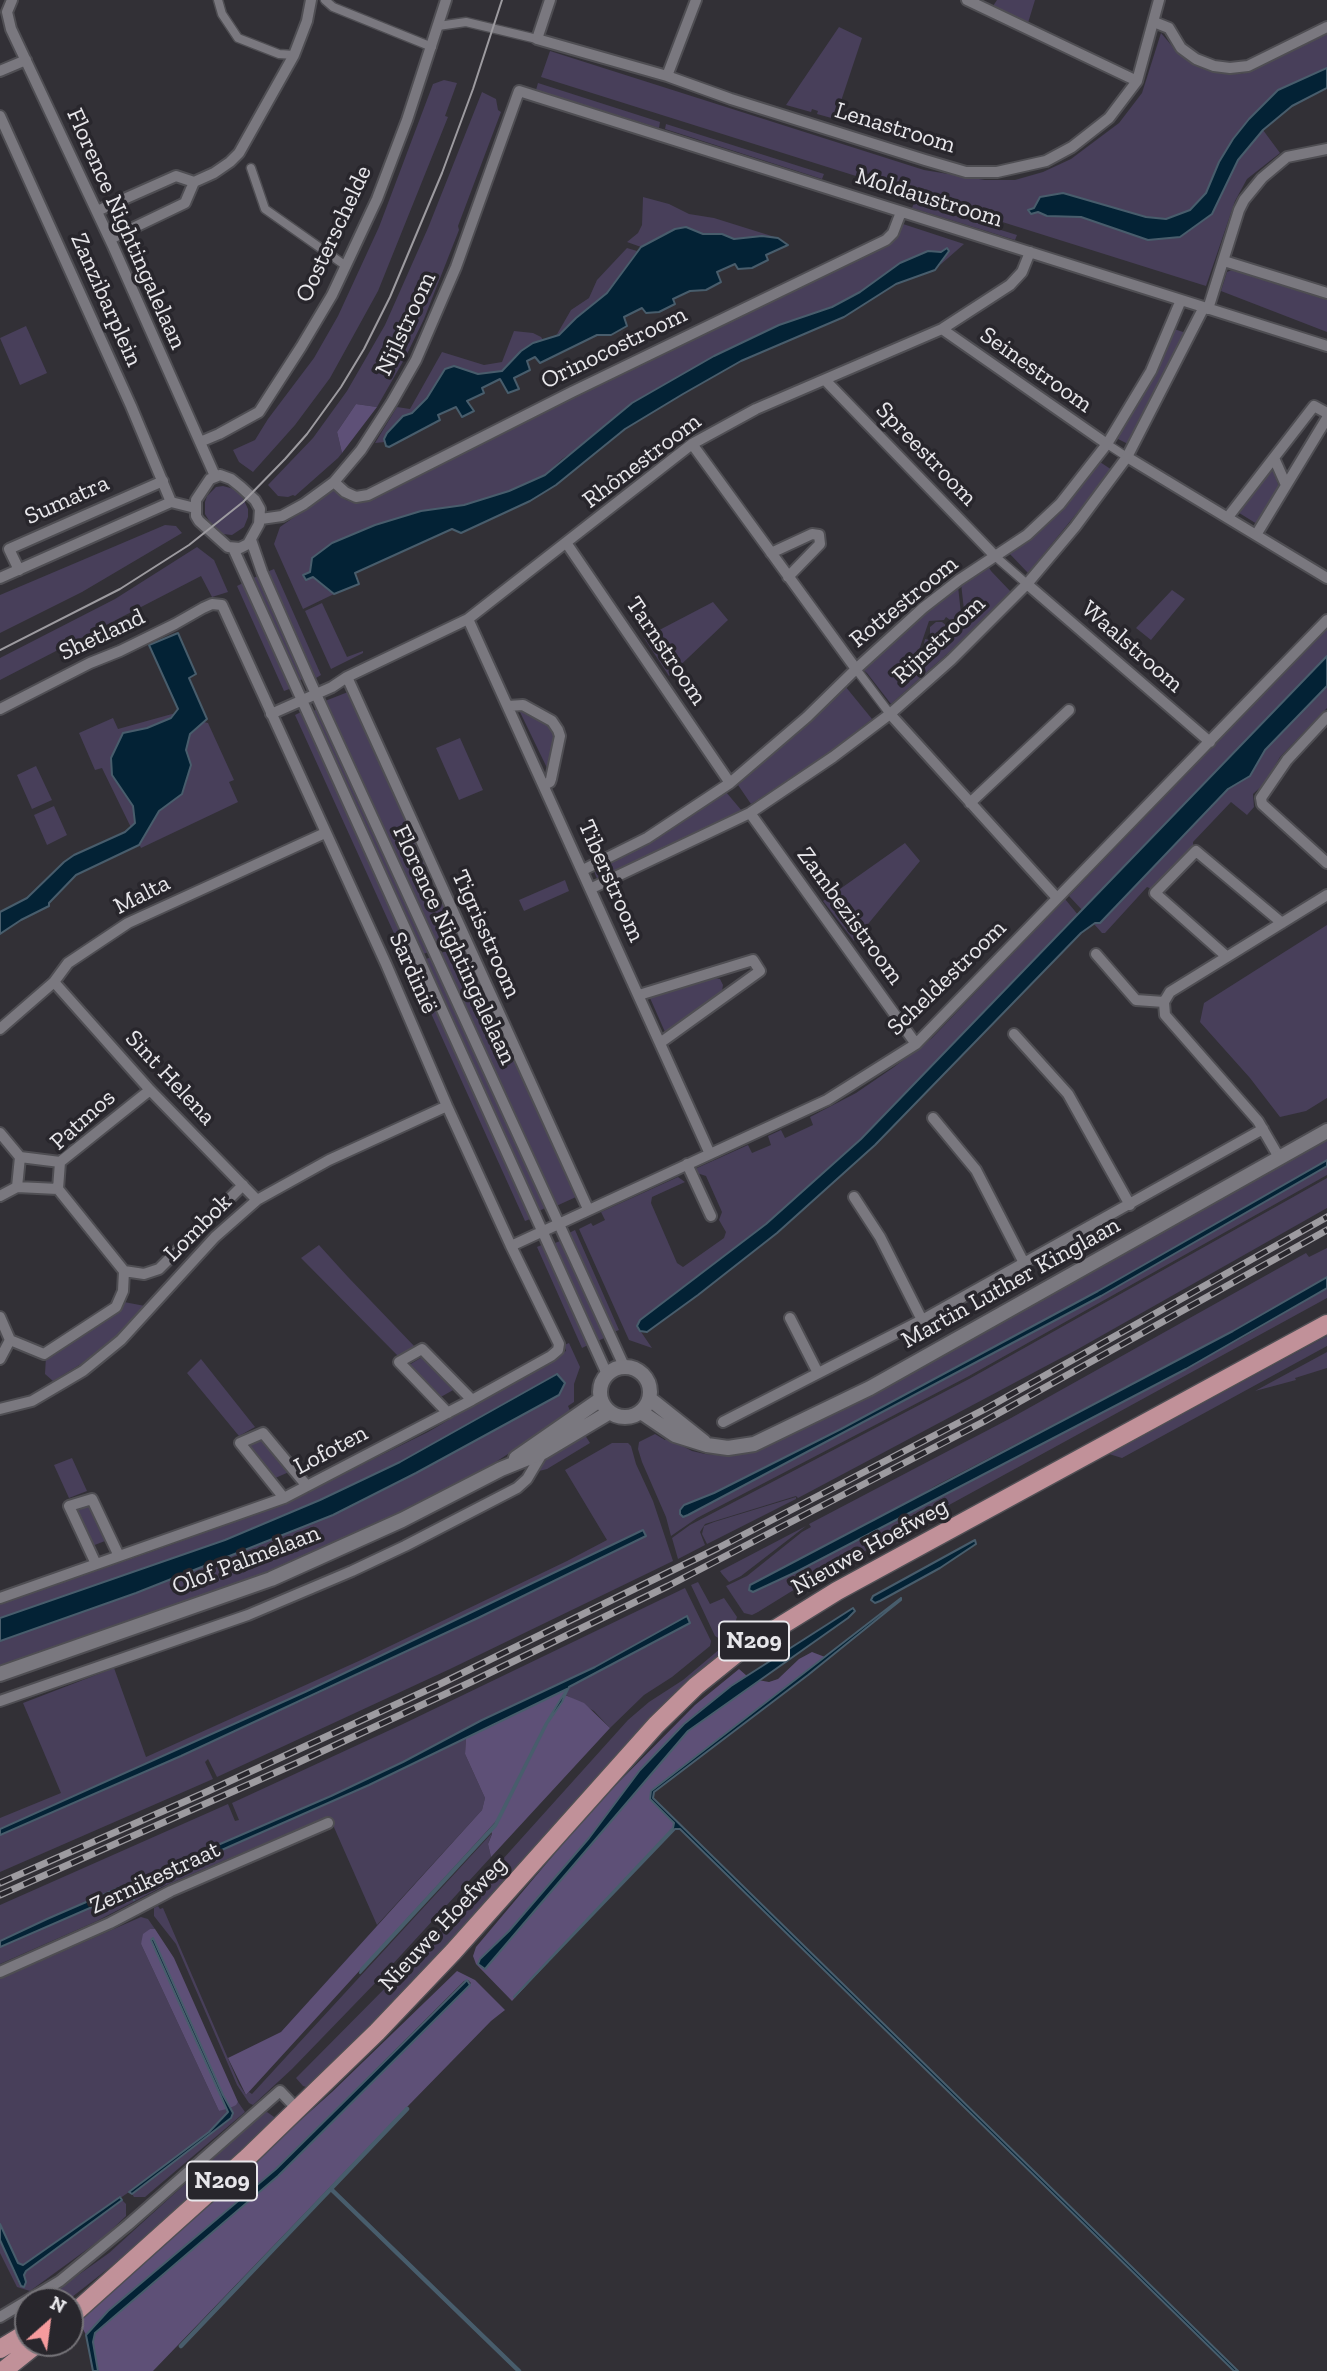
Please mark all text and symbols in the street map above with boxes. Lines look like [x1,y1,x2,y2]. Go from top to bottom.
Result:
street label: Lenastroom [831,96,959,160]
street label: Florence Nightingalelaan [60,104,192,354]
street label: Oosterschelde [290,161,378,307]
street label: Moldaustroom [852,162,1006,234]
street label: Zanzibarplein [64,229,148,371]
street label: Nijlstroom [369,267,443,381]
street label: Orinocostroom [536,300,692,396]
street label: Seinestroom [974,321,1098,419]
street label: Spreestroom [869,396,983,512]
street label: Rhônestroom [577,407,707,515]
street label: Sumatra [20,469,114,531]
street label: Rottestroom [844,550,964,654]
street label: Rijnstroom [887,590,991,690]
street label: Tarnstroom [619,591,713,711]
street label: Waalstroom [1075,595,1189,699]
street label: Shetland [55,603,149,667]
street label: Tiberstroom [571,815,651,947]
street label: Florence Nightingalelaan [386,821,522,1069]
street label: Zambezistroom [790,842,910,990]
street label: Tigrisstroom [445,866,527,1002]
street label: Malta [109,869,175,921]
street label: Scheldestroom [882,914,1012,1042]
street label: Sardinië [382,928,444,1018]
street label: Sint Helena [119,1024,221,1132]
street label: Patmos [45,1083,121,1157]
street label: Lombok [158,1188,238,1268]
street label: Martin Luther Kinglaan [897,1211,1125,1355]
street label: Lofoten [289,1419,373,1481]
street label: Nieuwe Hoefweg [787,1492,953,1602]
street label: Olof Palmelaan [168,1519,324,1601]
road number: N209 [719,1622,789,1660]
street label: Zernikestraat [85,1835,225,1921]
street label: Nieuwe Hoefweg [373,1850,513,1998]
road number: N209 [187,2162,257,2200]
north arrow [14,2287,84,2357]
text: N [46,2291,70,2318]

